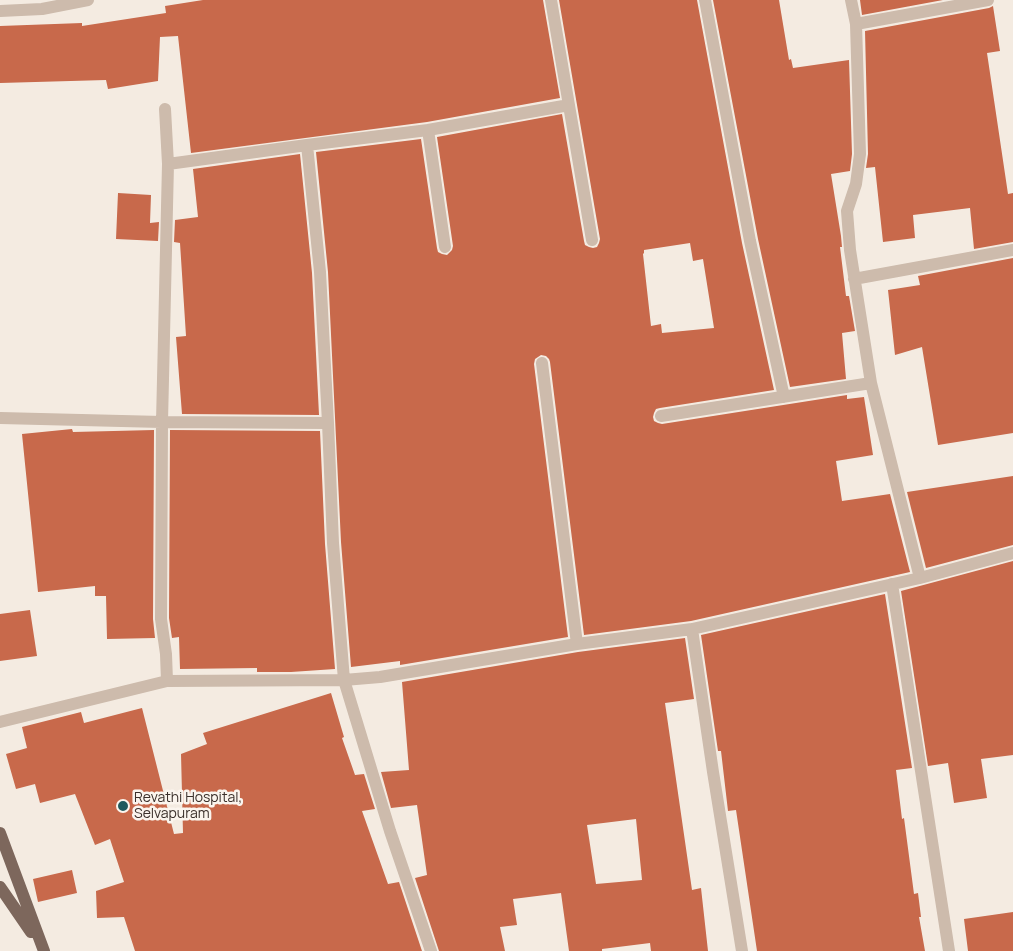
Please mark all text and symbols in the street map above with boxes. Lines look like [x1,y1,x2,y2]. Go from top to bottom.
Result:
place label: Revathi Hospital, Selvapuram [134,790,242,822]
marker: Revathi Hospital, Selvapuram [116,799,130,813]

